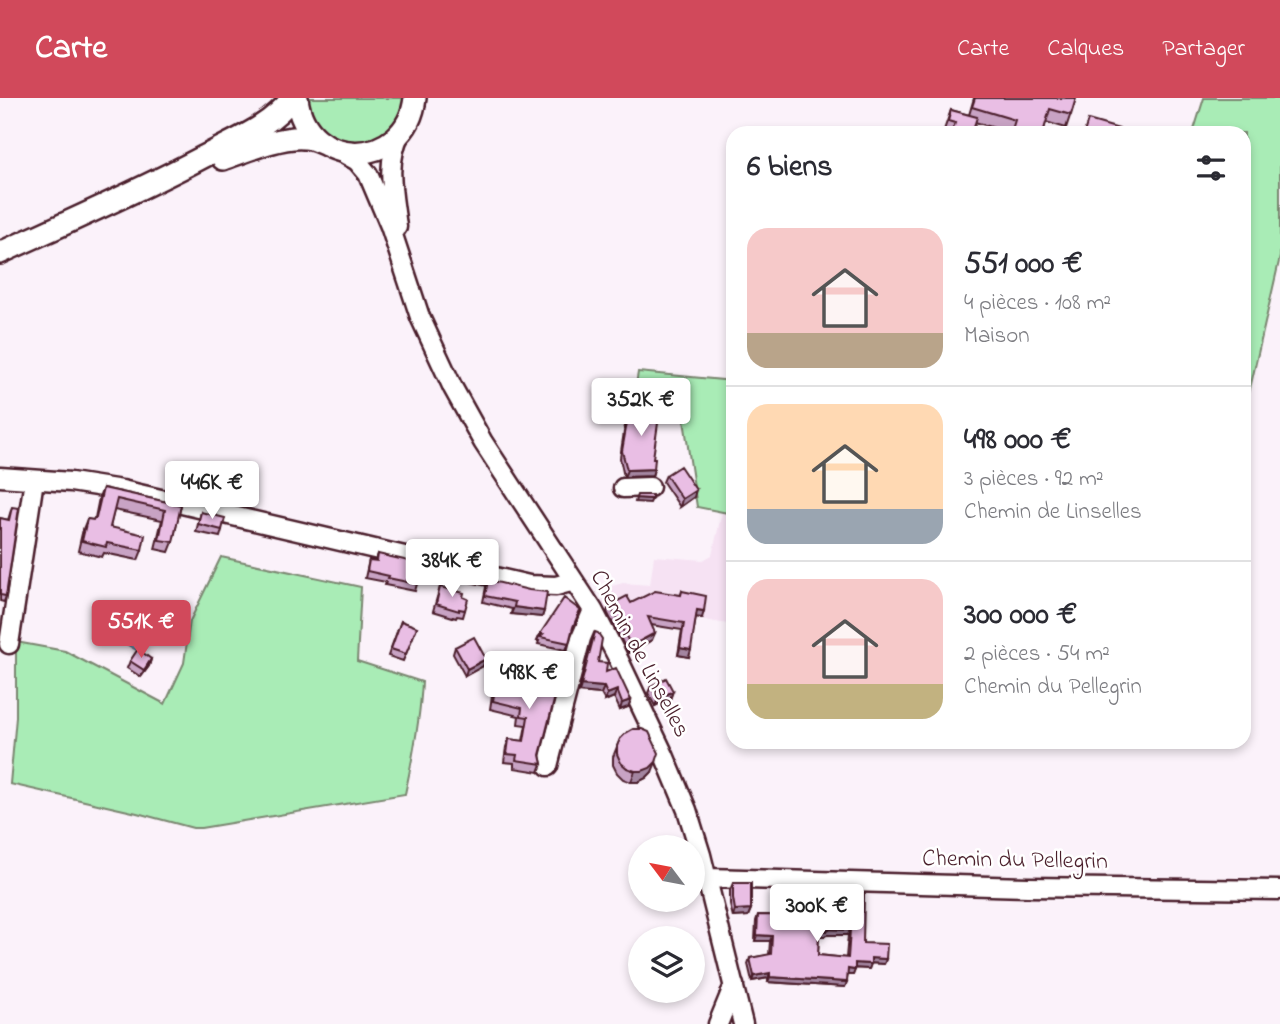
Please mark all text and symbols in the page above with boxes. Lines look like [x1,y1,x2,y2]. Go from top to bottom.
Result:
text: Carte [35,25,107,73]
text: Carte [957,32,1009,67]
text: Calques [1047,32,1124,67]
text: Partager [1162,32,1245,67]
text: 6 biens [747,146,832,190]
icon: filters [1192,149,1230,187]
text: 551 000 € [964,243,1083,287]
icon: home [803,256,887,340]
text: 4 pièces · 108 m² [964,287,1111,320]
text: Maison [964,320,1030,353]
pin: 352K € [584,378,698,438]
text: 352K € [607,384,675,417]
text: 498 000 € [964,419,1071,463]
icon: home [803,432,887,516]
pin: 446K € [155,462,269,521]
text: 3 pièces · 92 m² [964,463,1104,496]
text: 446K € [181,467,243,500]
text: Chemin de Linselles [964,496,1142,529]
pin: 384K € [395,540,509,599]
text: 384K € [422,545,482,578]
street label: Chemin de Linselles [580,564,698,744]
text: 300 000 € [964,594,1077,638]
pin: 551K € [84,601,198,660]
text: 551K € [108,606,174,639]
icon: home [803,607,887,691]
text: 2 pièces · 54 m² [964,638,1110,671]
pin: 498K € [472,652,586,711]
text: 498K € [500,657,558,690]
text: Chemin du Pellegrin [964,671,1142,704]
north arrow [628,835,705,912]
map controls [628,835,705,1003]
street label: Chemin du Pellegrin [922,842,1108,880]
pin: 300K € [760,884,874,944]
text: 300K € [786,890,848,923]
button: layers [628,926,705,1003]

